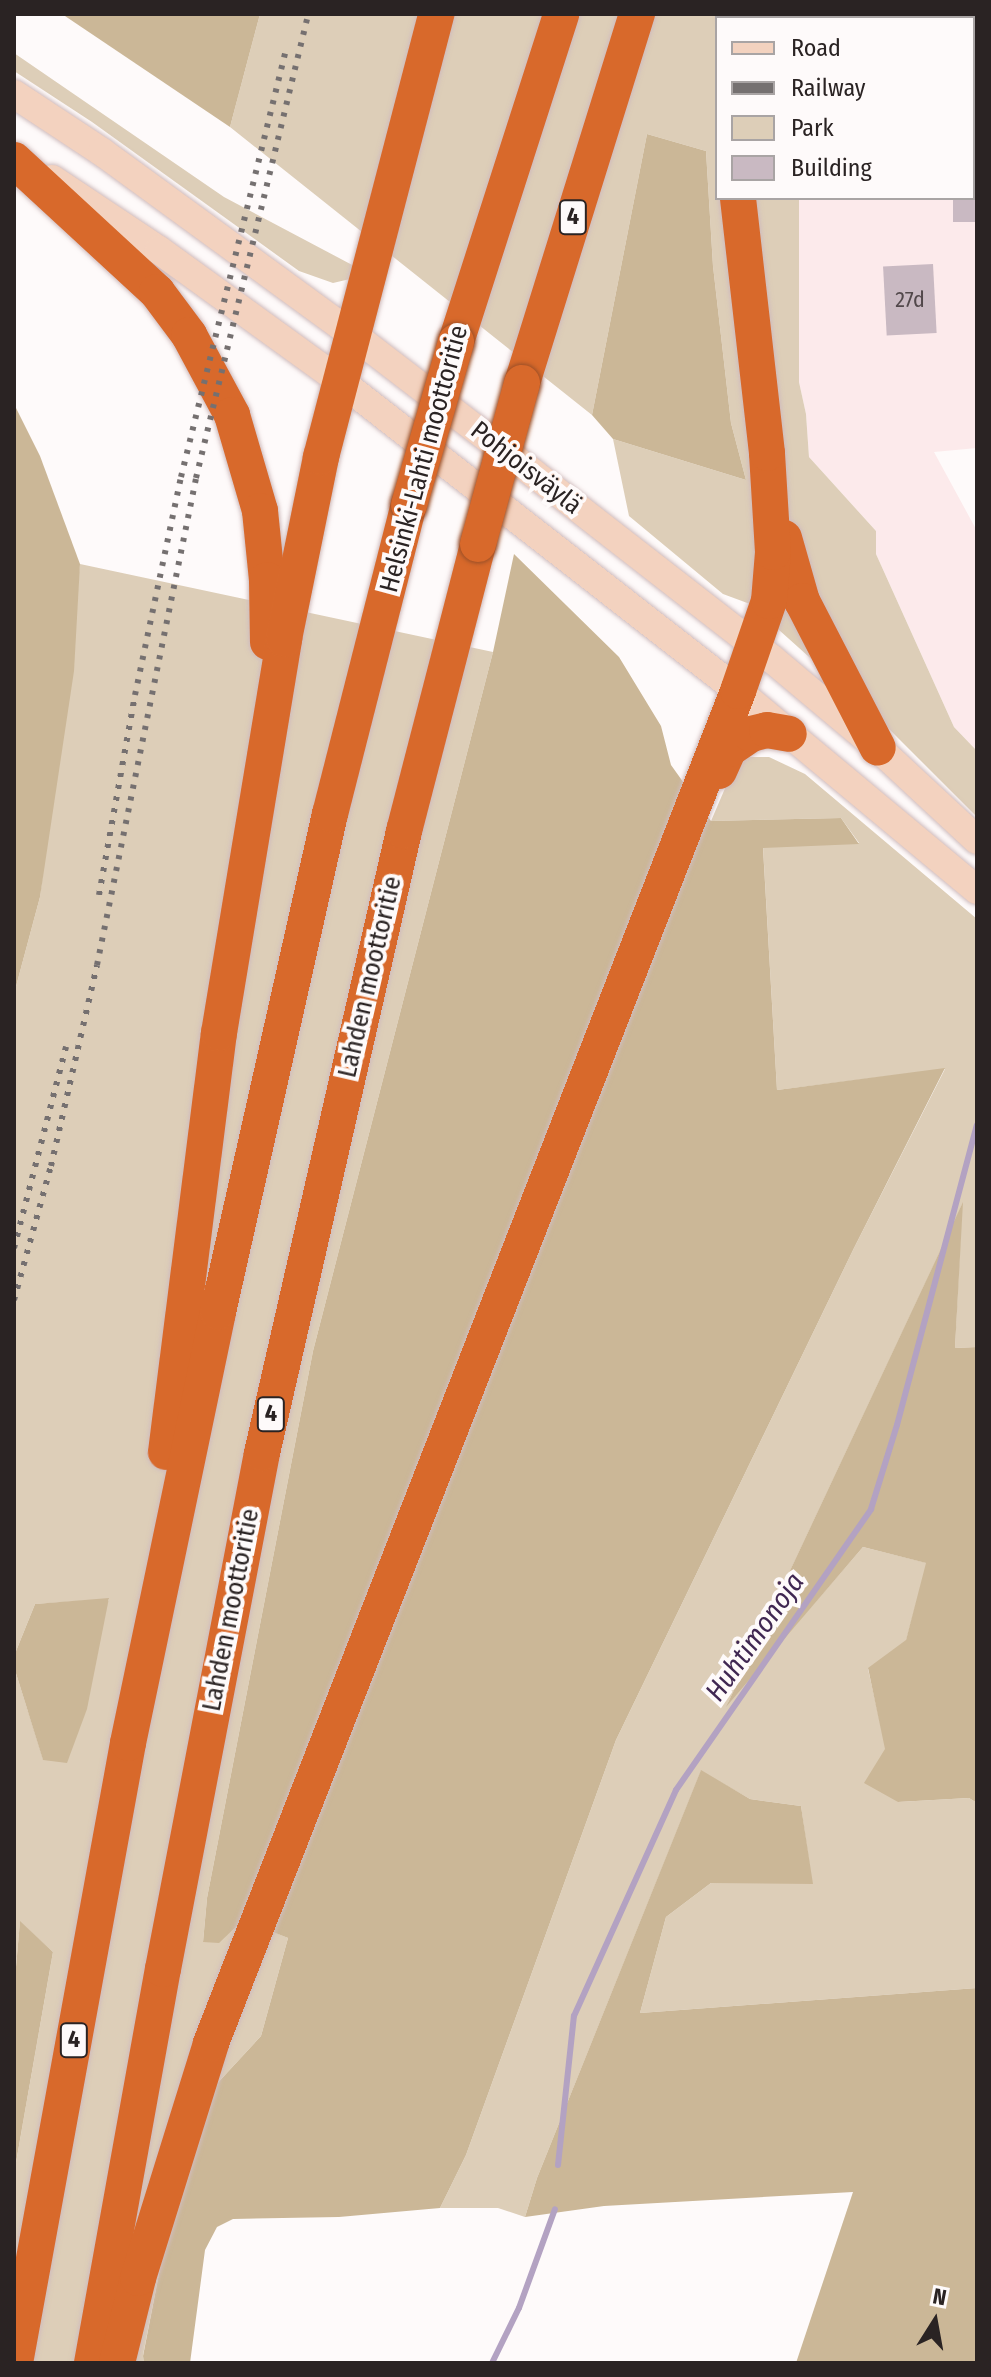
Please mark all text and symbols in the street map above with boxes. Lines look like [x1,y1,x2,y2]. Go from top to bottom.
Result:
legend [715,16,975,200]
text: Road [791,34,841,62]
text: Railway [791,74,866,102]
text: Park [791,114,834,142]
text: Building [791,154,872,182]
road number: 4 [557,197,589,237]
house number: 27d [895,287,925,313]
street label: Helsinki-Lahti moottoritie [373,322,475,596]
street label: Pohjoisväylä [464,415,588,521]
street label: Lahden moottoritie [332,873,408,1081]
road number: 4 [255,1394,287,1434]
street label: Lahden moottoritie [196,1506,266,1714]
water label: Huhtimonoja [698,1566,812,1708]
road number: 4 [58,2020,90,2060]
north arrow [895,2281,975,2361]
text: N [931,2282,949,2311]

